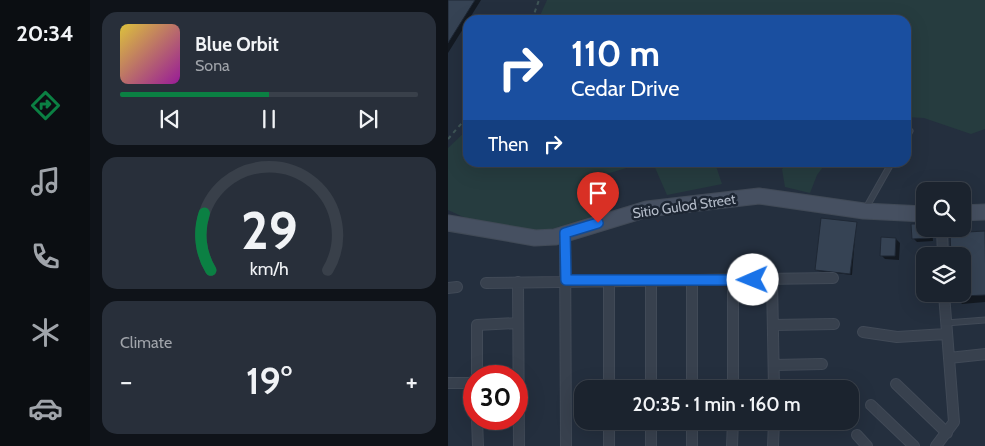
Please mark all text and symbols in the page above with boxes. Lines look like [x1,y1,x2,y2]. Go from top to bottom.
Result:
text: 20:34 [16,20,74,47]
text: 110 m [571,32,660,75]
text: Blue Orbit [195,33,279,56]
icon: right [488,35,553,100]
text: Sona [195,56,230,75]
text: Cedar Drive [571,75,680,102]
icon: directions [28,88,63,123]
icon: previous [156,105,184,133]
icon: pause [255,105,283,133]
icon: next [354,105,382,133]
icon: right [539,130,567,158]
text: Then [488,133,529,156]
icon: music [28,164,63,199]
pin [577,172,619,223]
icon: arrive [584,179,612,207]
map controls [916,182,971,302]
button: search [916,182,971,237]
street label: Sitio Gulod Street [631,190,737,222]
text: 29 [241,199,297,262]
icon: phone [28,239,63,274]
button: layers [916,247,971,302]
position arrow [726,253,778,305]
text: km/h [249,258,289,279]
icon: climate [28,315,63,350]
text: Climate [120,333,172,352]
text: 19° [246,357,292,404]
text: − [120,364,132,398]
text: + [406,364,418,398]
speed limit sign: 30 [463,365,528,430]
icon: car [28,391,63,426]
text: 20:35 · 1 min · 160 m [632,393,801,416]

